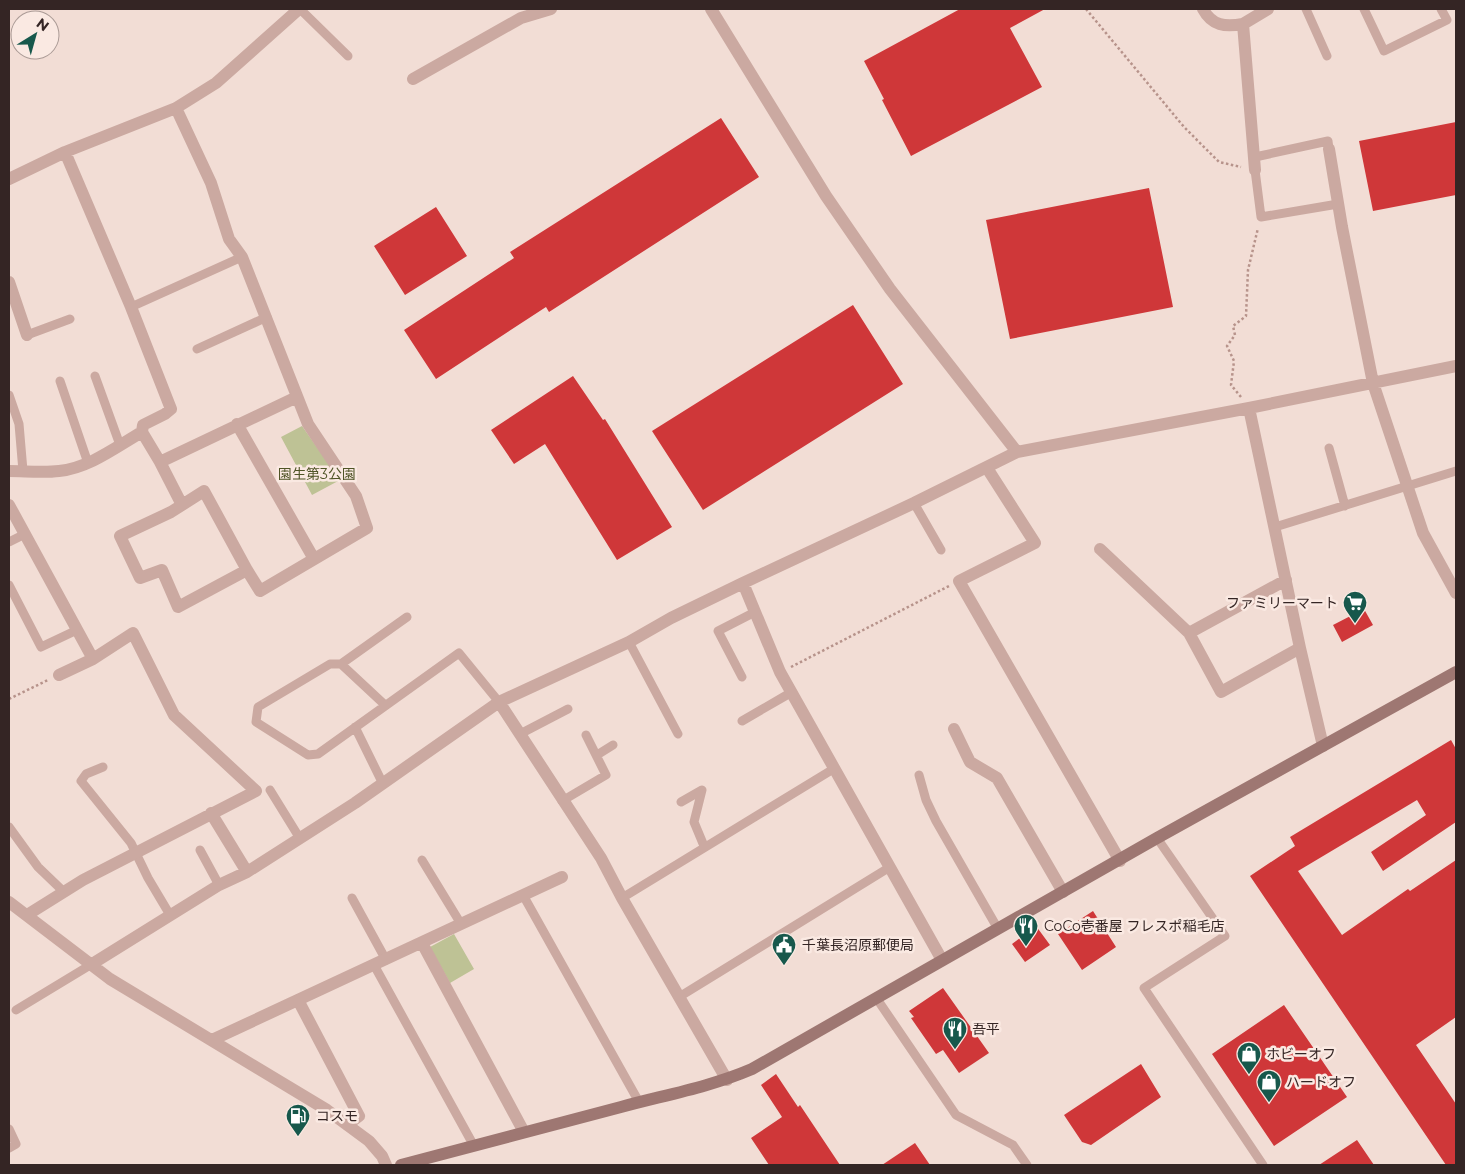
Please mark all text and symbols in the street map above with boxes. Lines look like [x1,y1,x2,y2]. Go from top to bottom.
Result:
north arrow [10,10,60,60]
text: N [33,14,53,35]
park label: 園生第3公園 [278,465,356,483]
supermarket icon: ファミリーマート [1342,590,1368,624]
place label: ファミリーマート [1226,594,1338,612]
restaurant icon: CoCo壱番屋 フレスポ稲毛店 [1013,913,1039,947]
place label: CoCo壱番屋 フレスポ稲毛店 [1044,917,1224,935]
public building icon: 千葉長沼原郵便局 [771,932,797,966]
place label: 千葉長沼原郵便局 [802,936,914,954]
restaurant icon: 吾平 [942,1016,968,1050]
place label: 吾平 [972,1020,1000,1038]
shop icon: ホビーオフ [1236,1041,1262,1075]
place label: ホビーオフ [1266,1045,1336,1063]
shop icon: ハードオフ [1256,1069,1282,1103]
place label: ハードオフ [1286,1073,1356,1091]
fuel station icon: コスモ [285,1103,311,1137]
place label: コスモ [316,1107,358,1125]

